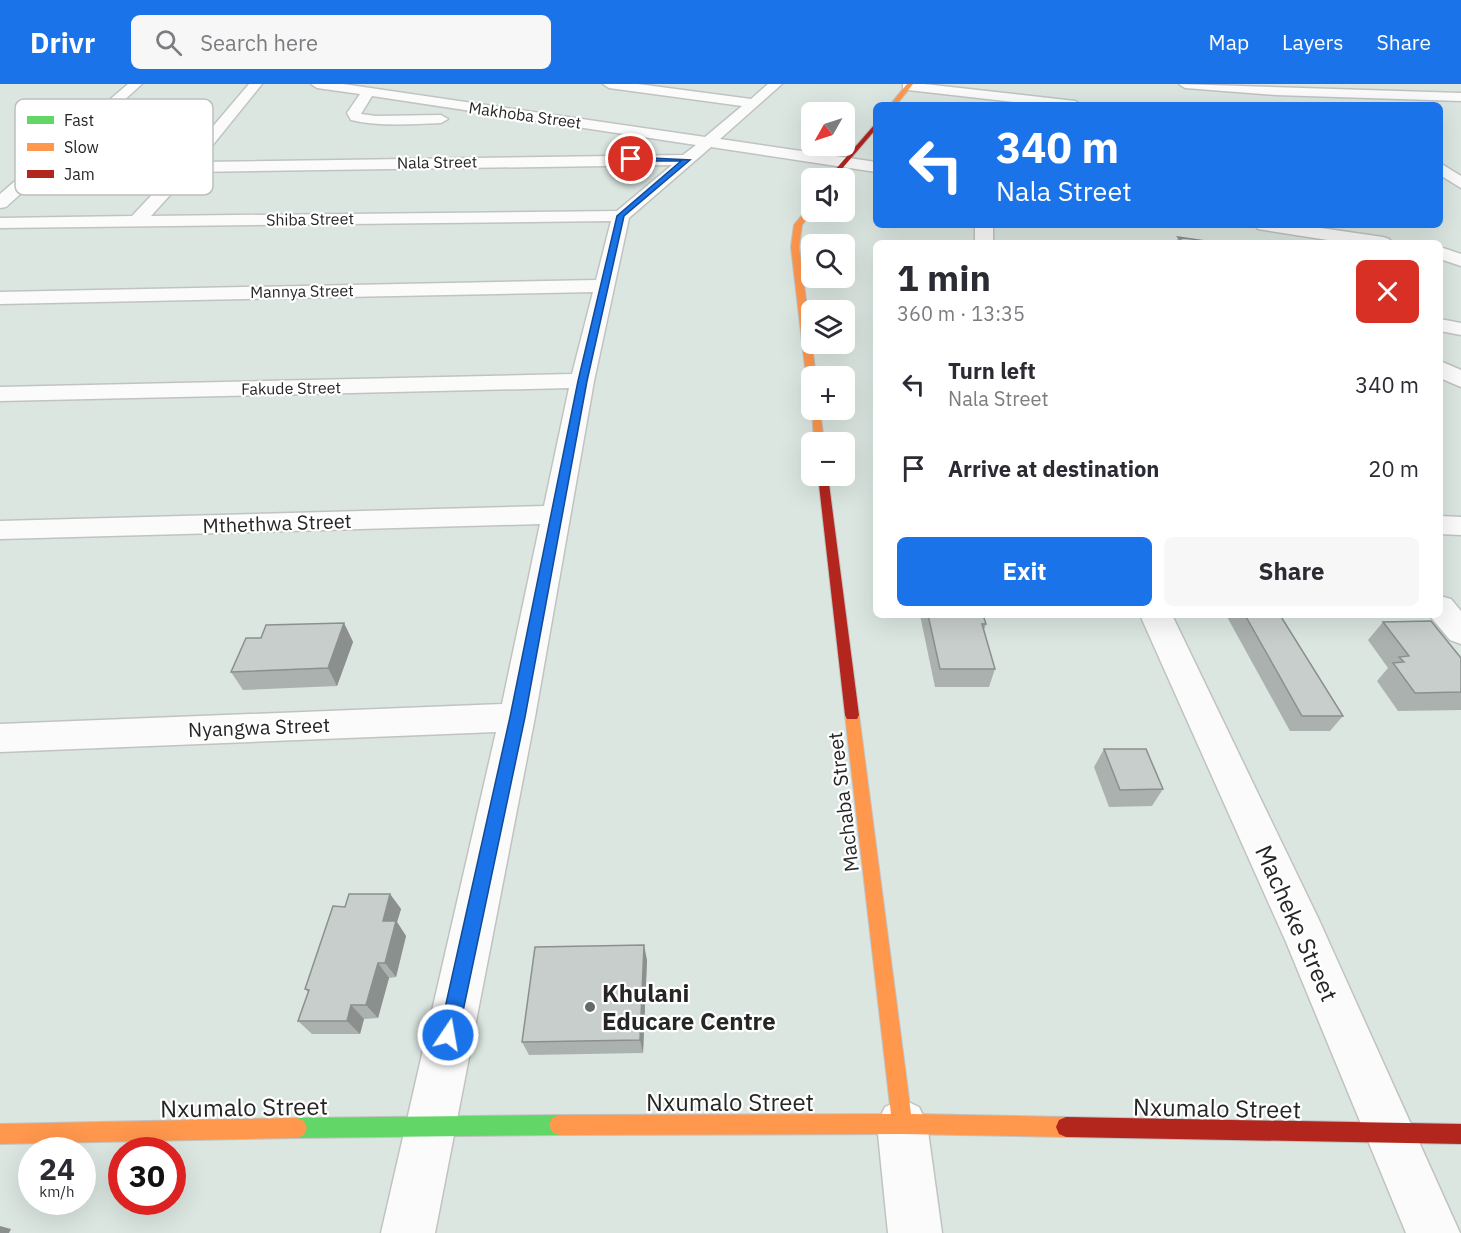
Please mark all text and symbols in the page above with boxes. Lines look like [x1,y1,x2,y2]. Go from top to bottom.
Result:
search box [131,15,551,69]
text: Drivr [30,24,95,61]
icon: search [152,26,185,59]
text: Search here [200,28,318,57]
text: Map [1209,28,1249,56]
text: Layers [1282,28,1344,56]
text: Share [1377,28,1431,56]
street label: Makhoba Street [467,97,583,133]
legend [15,99,213,195]
north arrow [801,102,855,156]
map controls [801,102,855,486]
text: Fast [64,110,94,130]
text: 340 m [996,120,1119,175]
icon: left [897,126,975,204]
pin [605,133,656,184]
text: Slow [64,137,99,157]
icon: arrive [614,142,647,175]
street label: Nala Street [397,151,477,173]
text: Jam [64,164,95,184]
button: sound [801,168,855,222]
text: Nala Street [996,173,1132,208]
street label: Shiba Street [266,208,354,230]
button: search [801,234,855,288]
text: 1 min [897,254,991,301]
button: close [1356,260,1419,323]
street label: Mannya Street [250,280,354,302]
button: layers [801,300,855,354]
text: 360 m · 13:35 [897,300,1025,327]
text: Turn left [948,356,1036,385]
button: + [801,366,855,420]
icon: left [897,368,930,401]
text: 340 m [1355,370,1419,399]
street label: Fakude Street [241,377,341,399]
text: Nala Street [948,385,1049,412]
button: − [801,432,855,486]
icon: arrive [897,452,930,485]
text: Arrive at destination [948,454,1159,483]
text: 20 m [1368,454,1419,483]
street label: Mthethwa Street [202,507,352,539]
button: Exit [897,537,1152,606]
button: Share [1164,537,1419,606]
street label: Nyangwa Street [188,711,330,743]
street label: Machaba Street [821,730,865,874]
street label: Macheke Street [1248,840,1346,1006]
place label: Khulani Educare Centre [602,977,776,1037]
marker: Khulani Educare Centre [583,1000,597,1014]
position arrow [416,1003,480,1067]
street label: Nxumalo Street [646,1086,814,1118]
street label: Nxumalo Street [160,1090,328,1124]
street label: Nxumalo Street [1133,1091,1301,1125]
speed limit sign: 30 [108,1137,186,1215]
text: 24 [39,1149,75,1188]
text: km/h [39,1182,75,1201]

